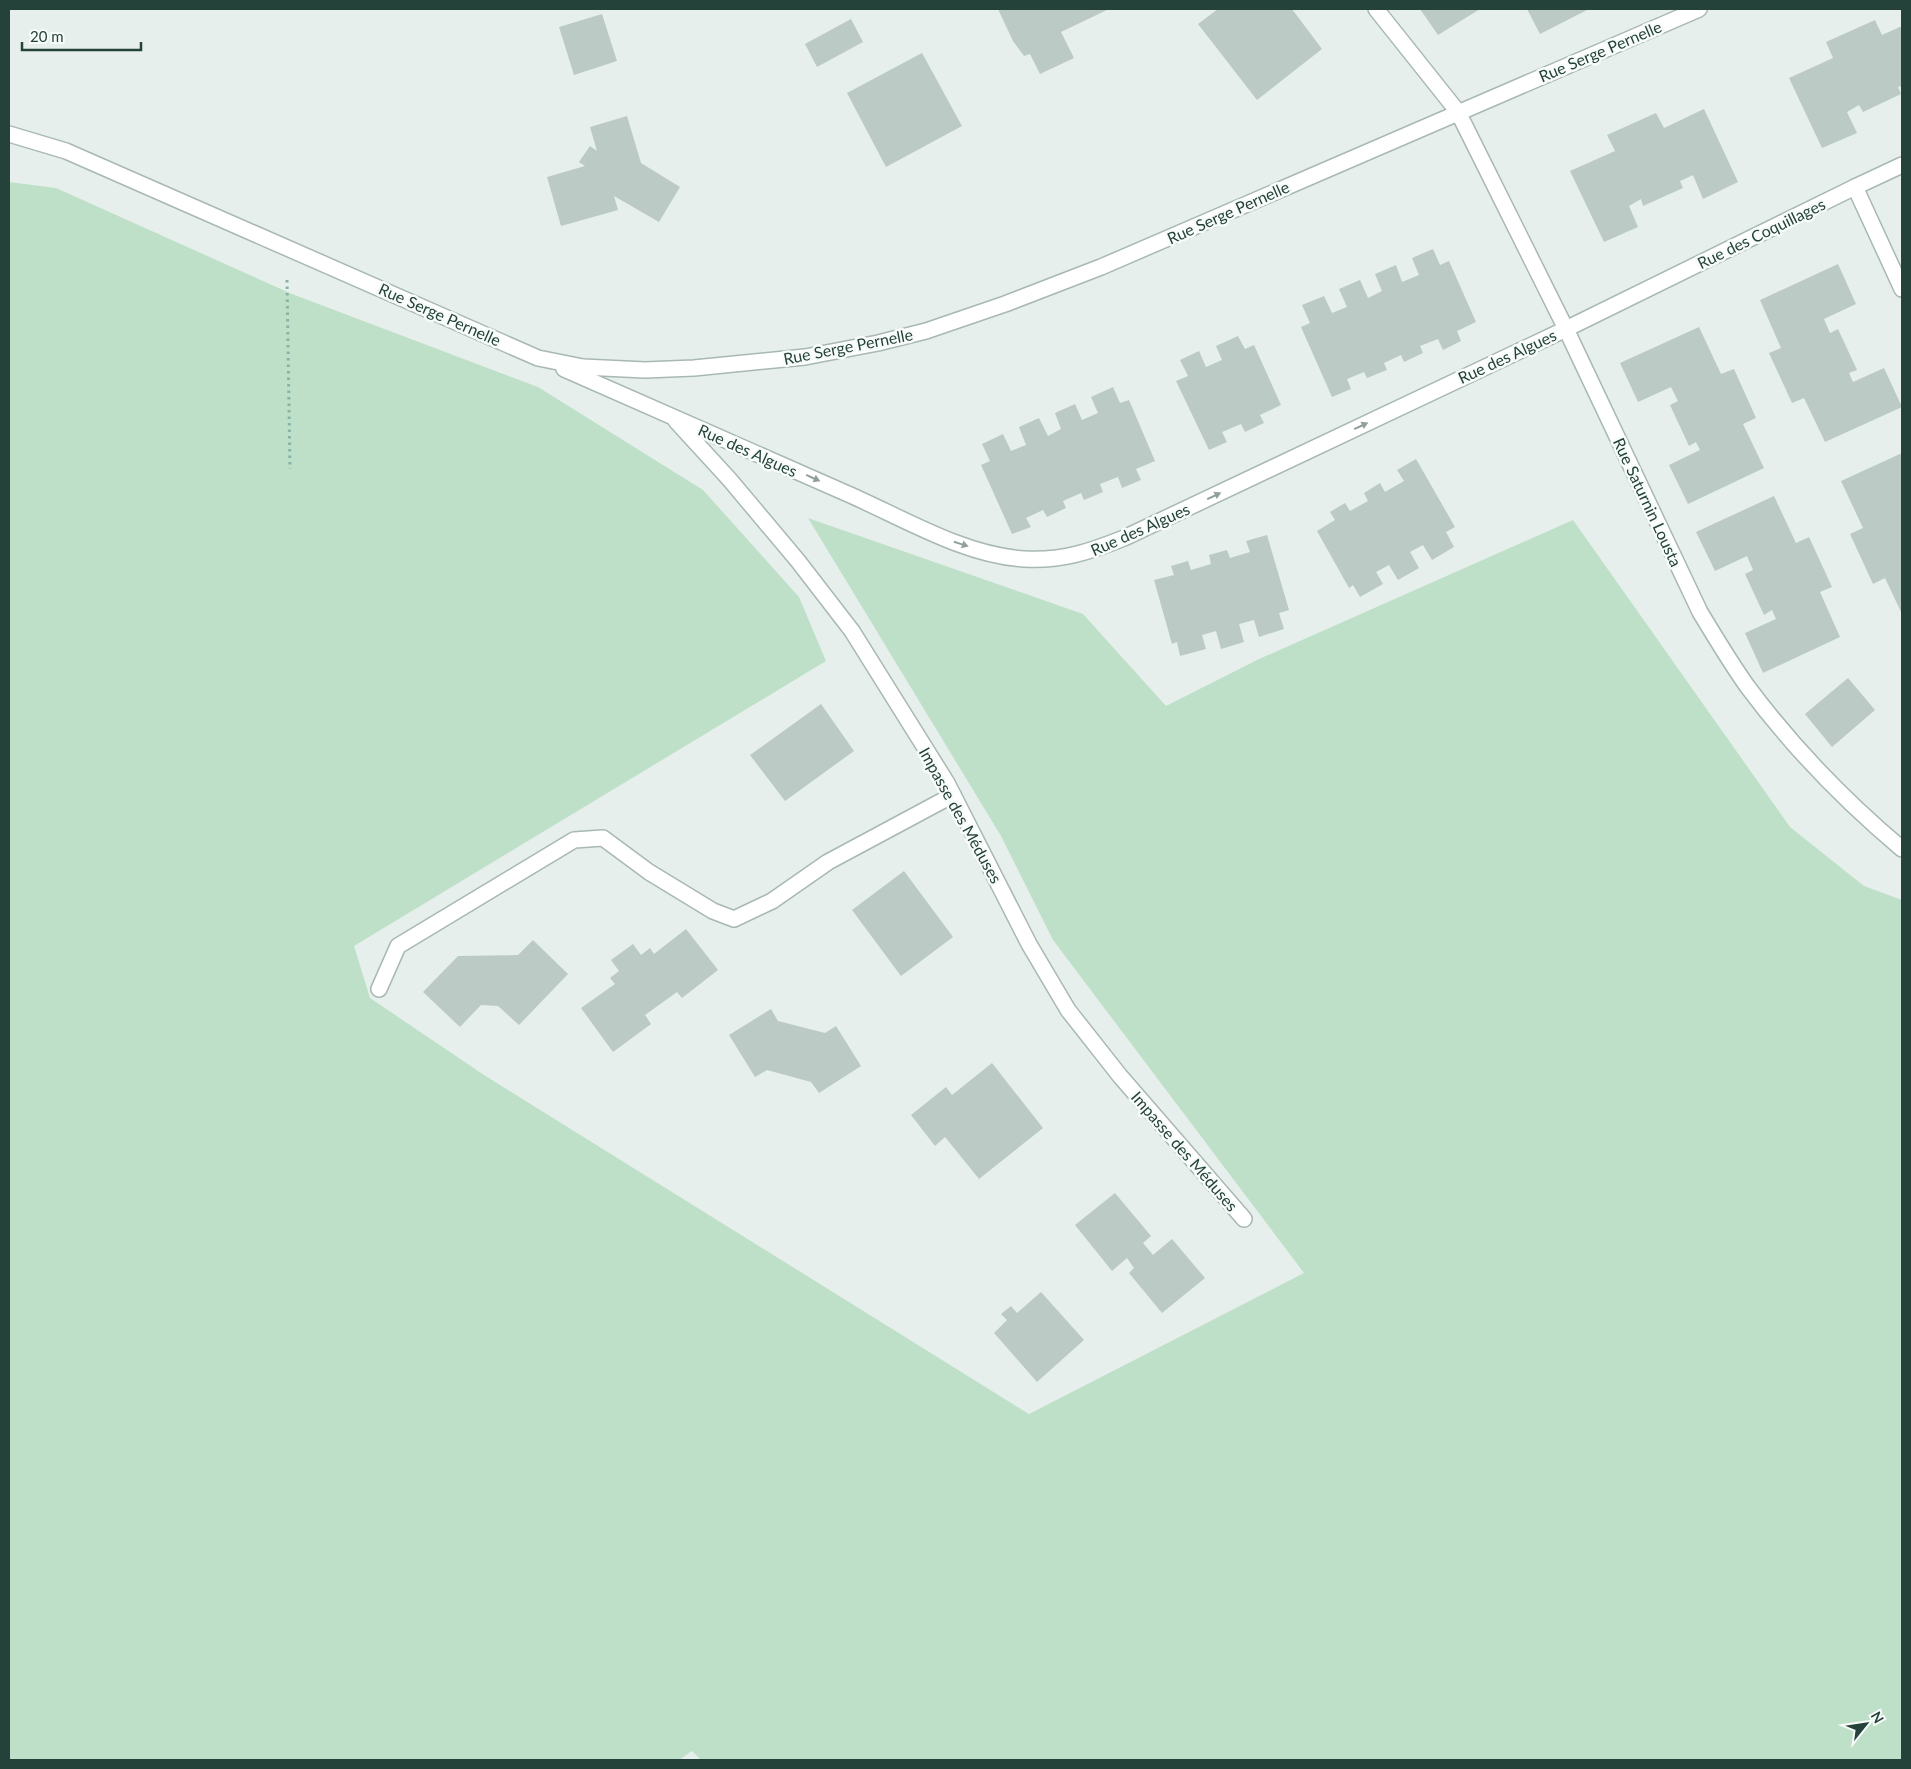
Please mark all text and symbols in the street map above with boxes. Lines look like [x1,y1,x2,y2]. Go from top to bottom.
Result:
street label: Rue Serge Pernelle [1536,17,1664,85]
scale bar [22,20,141,52]
text: 20 m [30,27,64,45]
street label: Rue Serge Pernelle [1164,177,1292,247]
street label: Rue des Coquillages [1694,194,1828,272]
street label: Rue Serge Pernelle [376,279,504,349]
street label: Rue Serge Pernelle [782,324,914,368]
street label: Rue des Algues [1455,325,1559,387]
street label: Rue des Algues [696,420,800,480]
one-way arrow [1353,422,1368,430]
street label: Rue Saturnin Lousta [1610,435,1686,569]
one-way arrow [806,474,820,482]
one-way arrow [1207,491,1221,499]
street label: Rue des Algues [1088,499,1192,559]
one-way arrow [954,540,969,548]
street label: Impasse des Méduses [916,744,1006,886]
street label: Impasse des Méduses [1128,1087,1242,1215]
north arrow [1841,1699,1891,1749]
text: N [1868,1708,1888,1726]

